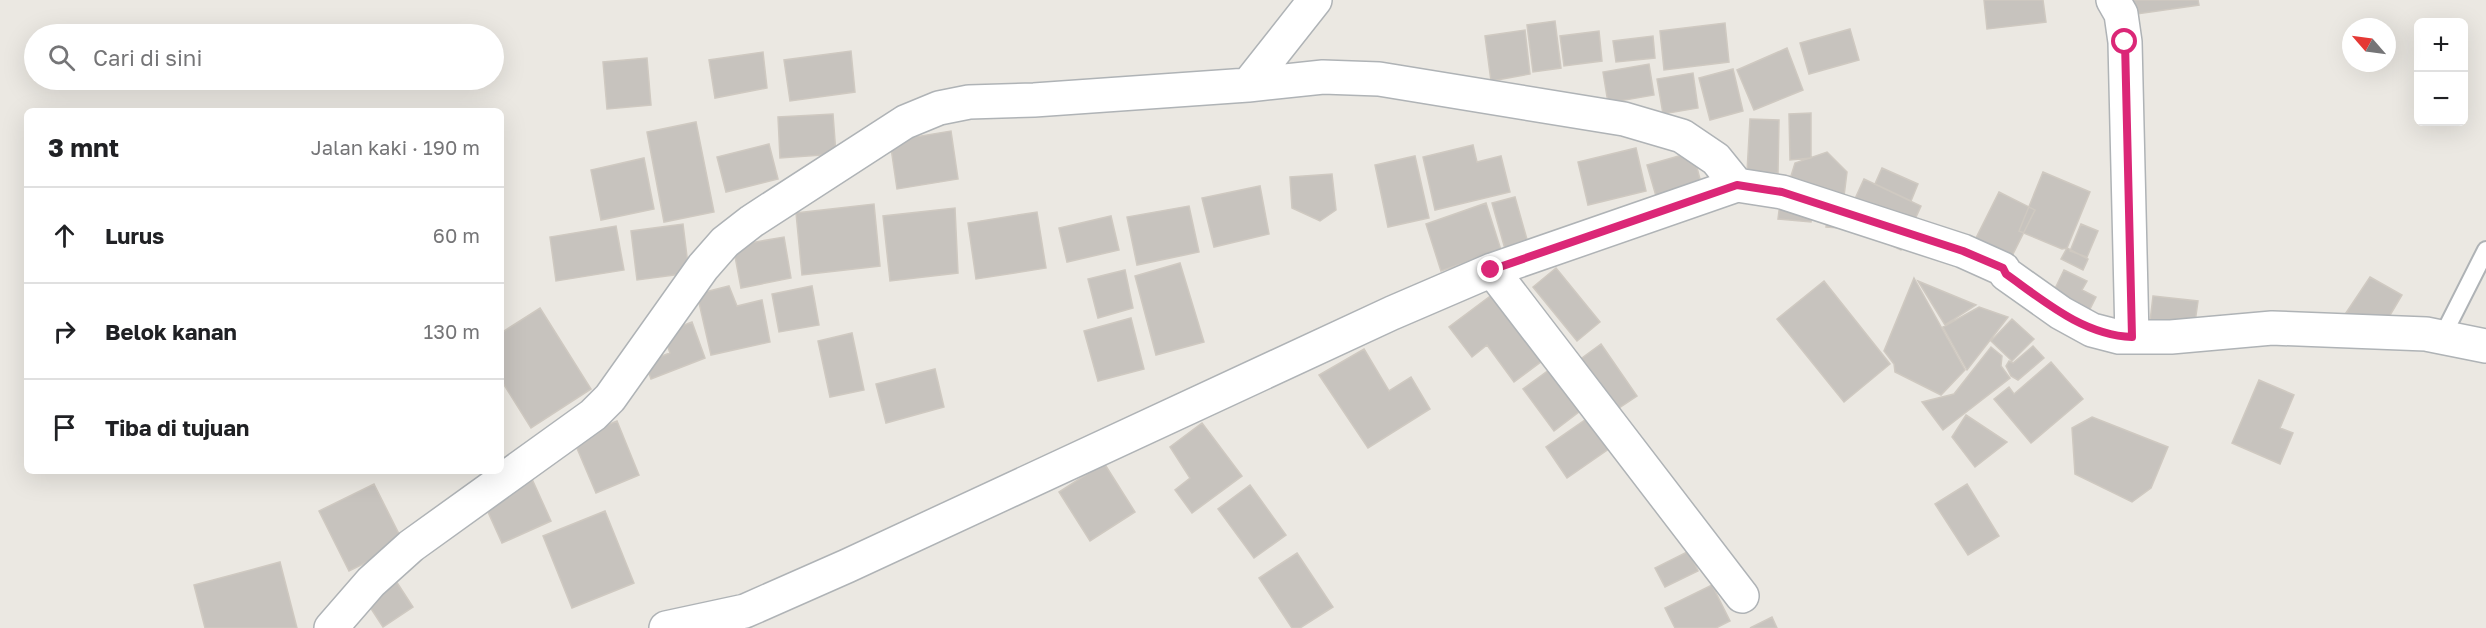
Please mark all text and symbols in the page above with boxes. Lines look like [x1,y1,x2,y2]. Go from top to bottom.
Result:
north arrow [2342,18,2396,72]
map controls [2414,18,2468,126]
button: + [2414,18,2468,72]
search box [24,24,504,90]
route start [2111,28,2137,54]
icon: search [45,41,78,74]
text: Cari di sini [93,44,202,71]
button: − [2414,72,2468,126]
text: 3 mnt [48,132,119,163]
text: Jalan kaki · 190 m [311,135,480,159]
icon: ahead [48,219,81,252]
text: Lurus [105,222,164,249]
text: 60 m [433,223,480,247]
route end [1477,256,1503,282]
icon: right [48,315,81,348]
text: Belok kanan [105,318,237,345]
text: 130 m [424,319,480,343]
icon: arrive [48,411,81,444]
text: Tiba di tujuan [105,414,249,441]

